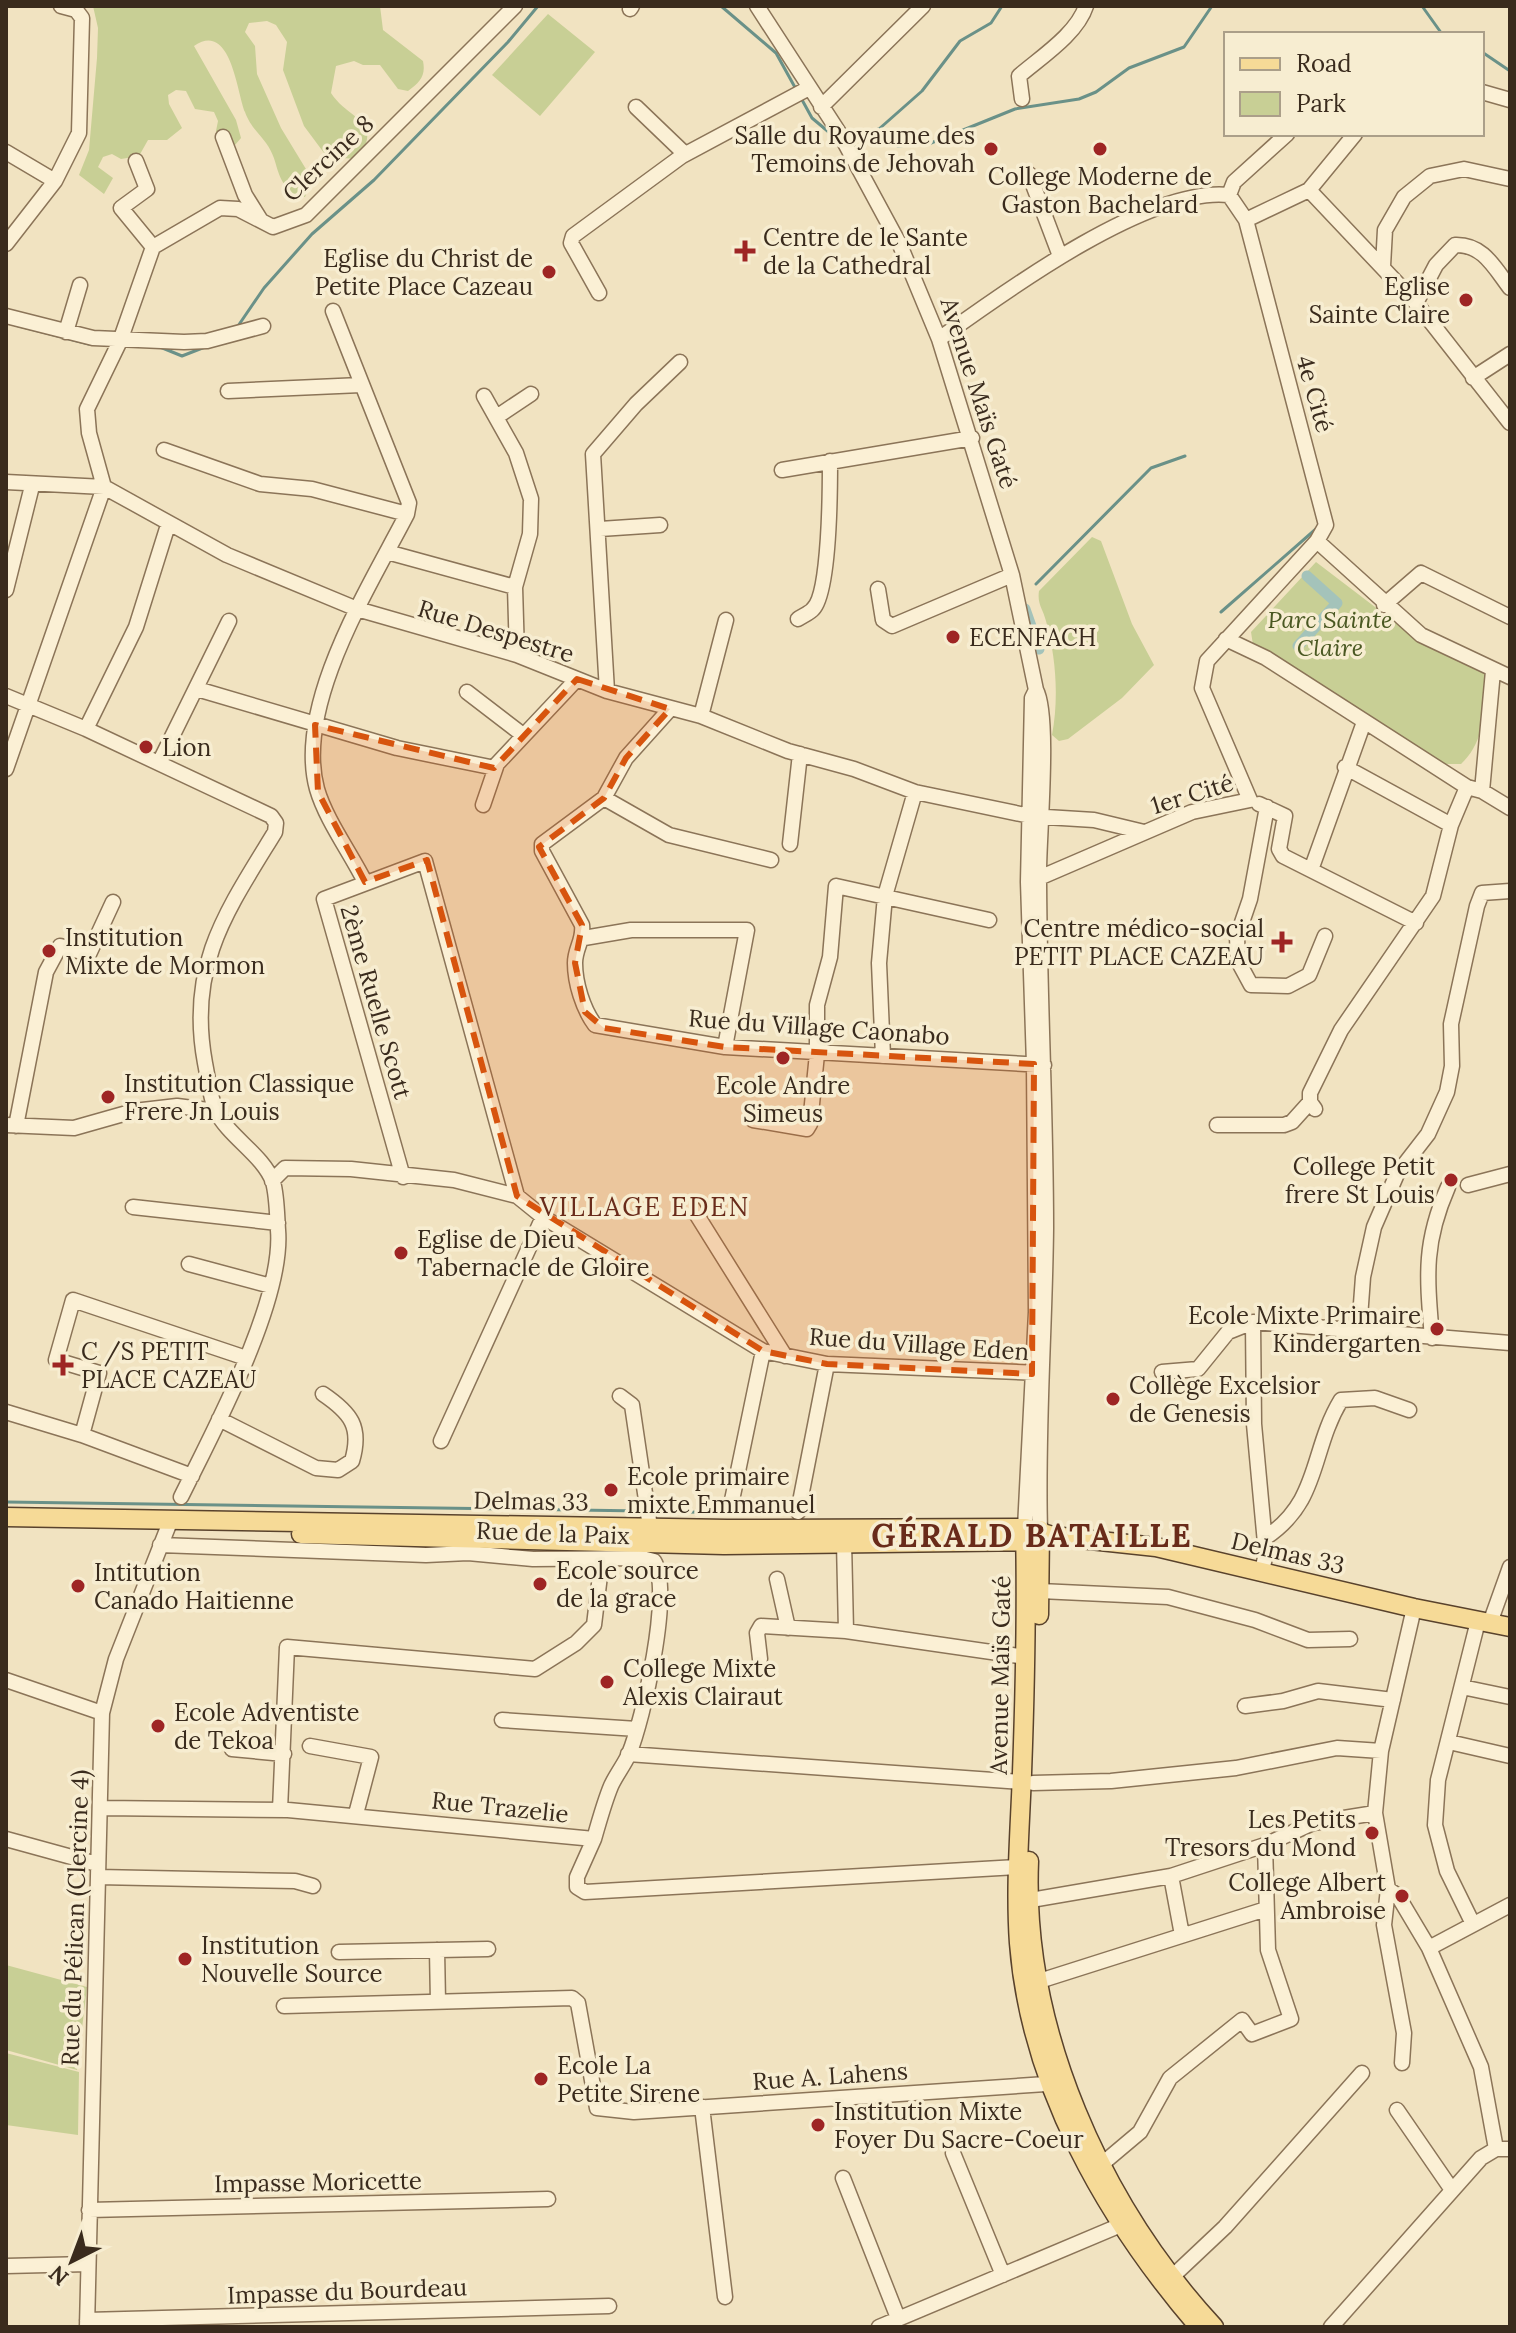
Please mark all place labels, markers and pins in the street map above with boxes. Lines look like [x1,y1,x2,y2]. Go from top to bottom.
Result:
place label: Salle du Royaume des Temoins de Jehovah [734,120,975,179]
marker: Salle du Royaume des Temoins de Jehovah [982,140,1000,158]
marker: College Moderne de Gaston Bachelard [1091,140,1109,158]
place label: College Moderne de Gaston Bachelard [988,161,1212,220]
place label: Centre de le Sante de la Cathedral [763,222,968,281]
marker: Centre de le Sante de la Cathedral [734,240,756,262]
place label: Eglise du Christ de Petite Place Cazeau [315,243,533,302]
marker: Eglise du Christ de Petite Place Cazeau [540,263,558,281]
place label: Eglise Sainte Claire [1309,271,1450,330]
marker: Eglise Sainte Claire [1457,291,1475,309]
place label: ECENFACH [969,622,1097,653]
marker: ECENFACH [944,628,962,646]
place label: Lion [162,732,211,763]
marker: Lion [137,738,155,756]
place label: Centre médico-social PETIT PLACE CAZEAU [1014,913,1264,972]
place label: Institution Mixte de Mormon [65,922,265,981]
marker: Centre médico-social PETIT PLACE CAZEAU [1271,931,1293,953]
marker: Institution Mixte de Mormon [40,942,58,960]
marker: Ecole Andre Simeus [774,1049,792,1067]
place label: Institution Classique Frere Jn Louis [124,1068,354,1127]
place label: Ecole Andre Simeus [716,1070,850,1129]
marker: Institution Classique Frere Jn Louis [99,1088,117,1106]
place label: College Petit frere St Louis [1285,1151,1436,1210]
marker: College Petit frere St Louis [1442,1171,1460,1189]
place label: Eglise de Dieu Tabernacle de Gloire [417,1224,650,1283]
marker: Eglise de Dieu Tabernacle de Gloire [392,1244,410,1262]
place label: Ecole Mixte Primaire Kindergarten [1188,1300,1421,1359]
marker: Ecole Mixte Primaire Kindergarten [1428,1320,1446,1338]
place label: C /S PETIT PLACE CAZEAU [81,1336,257,1395]
marker: C /S PETIT PLACE CAZEAU [52,1354,74,1376]
place label: Collège Excelsior de Genesis [1129,1370,1321,1429]
marker: Collège Excelsior de Genesis [1104,1390,1122,1408]
place label: Ecole primaire mixte Emmanuel [627,1461,815,1520]
marker: Ecole primaire mixte Emmanuel [602,1481,620,1499]
place label: Ecole source de la grace [556,1555,699,1614]
place label: Intitution Canado Haitienne [94,1557,294,1616]
marker: Ecole source de la grace [531,1575,549,1593]
marker: Intitution Canado Haitienne [69,1577,87,1595]
place label: College Mixte Alexis Clairaut [622,1653,784,1712]
marker: College Mixte Alexis Clairaut [598,1673,616,1691]
place label: Ecole Adventiste de Tekoa [174,1697,360,1756]
marker: Ecole Adventiste de Tekoa [149,1717,167,1735]
place label: Les Petits Tresors du Mond [1165,1804,1356,1863]
marker: Les Petits Tresors du Mond [1363,1824,1381,1842]
place label: College Albert Ambroise [1228,1867,1387,1926]
marker: College Albert Ambroise [1393,1887,1411,1905]
place label: Institution Nouvelle Source [201,1930,383,1989]
marker: Institution Nouvelle Source [176,1950,194,1968]
place label: Ecole La Petite Sirene [557,2050,700,2109]
marker: Ecole La Petite Sirene [532,2070,550,2088]
place label: Institution Mixte Foyer Du Sacre-Coeur [834,2096,1084,2155]
marker: Institution Mixte Foyer Du Sacre-Coeur [809,2116,827,2134]

